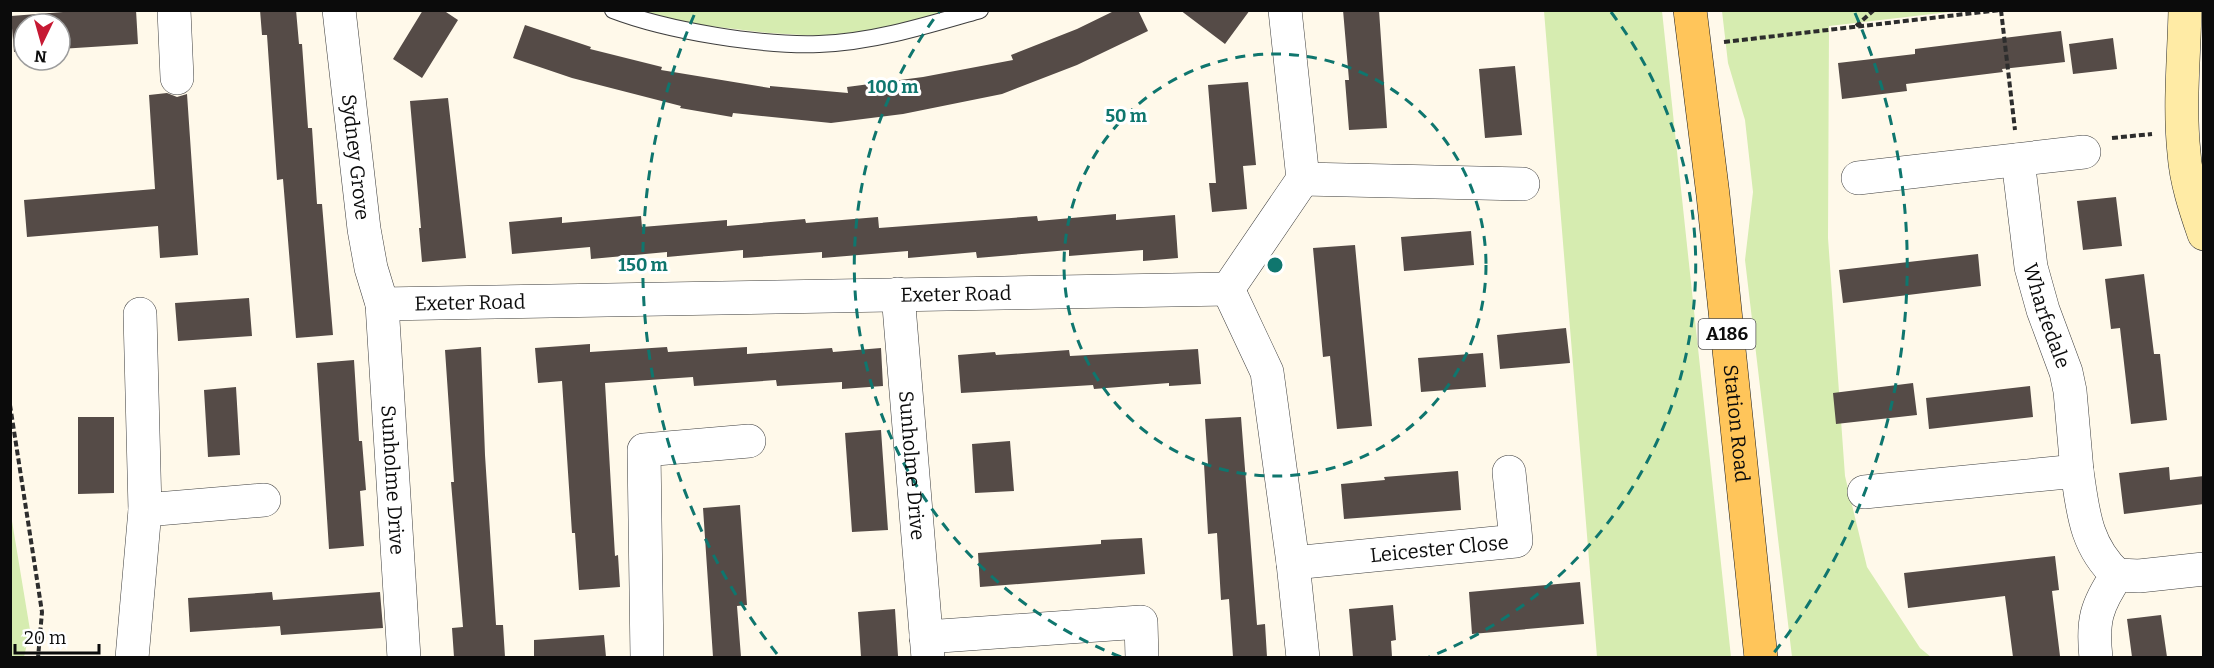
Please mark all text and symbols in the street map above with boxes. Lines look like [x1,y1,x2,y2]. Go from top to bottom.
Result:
north arrow [12,12,72,72]
text: N [34,46,48,66]
text: 100 m [867,76,919,98]
street label: Sydney Grove [337,93,375,221]
text: 50 m [1105,105,1147,127]
text: 150 m [618,254,668,276]
centre of rings [1265,255,1285,275]
street label: Wharfedale [2019,261,2076,372]
street label: Exeter Road [900,281,1012,307]
street label: Exeter Road [414,289,526,315]
road number: A186 [1698,319,1756,349]
street label: Station Road [1719,363,1755,483]
street label: Sunholme Drive [894,390,930,541]
street label: Sunholme Drive [376,404,410,555]
street label: Leicester Close [1369,530,1510,567]
scale bar [15,617,99,655]
text: 20 m [24,627,66,649]

